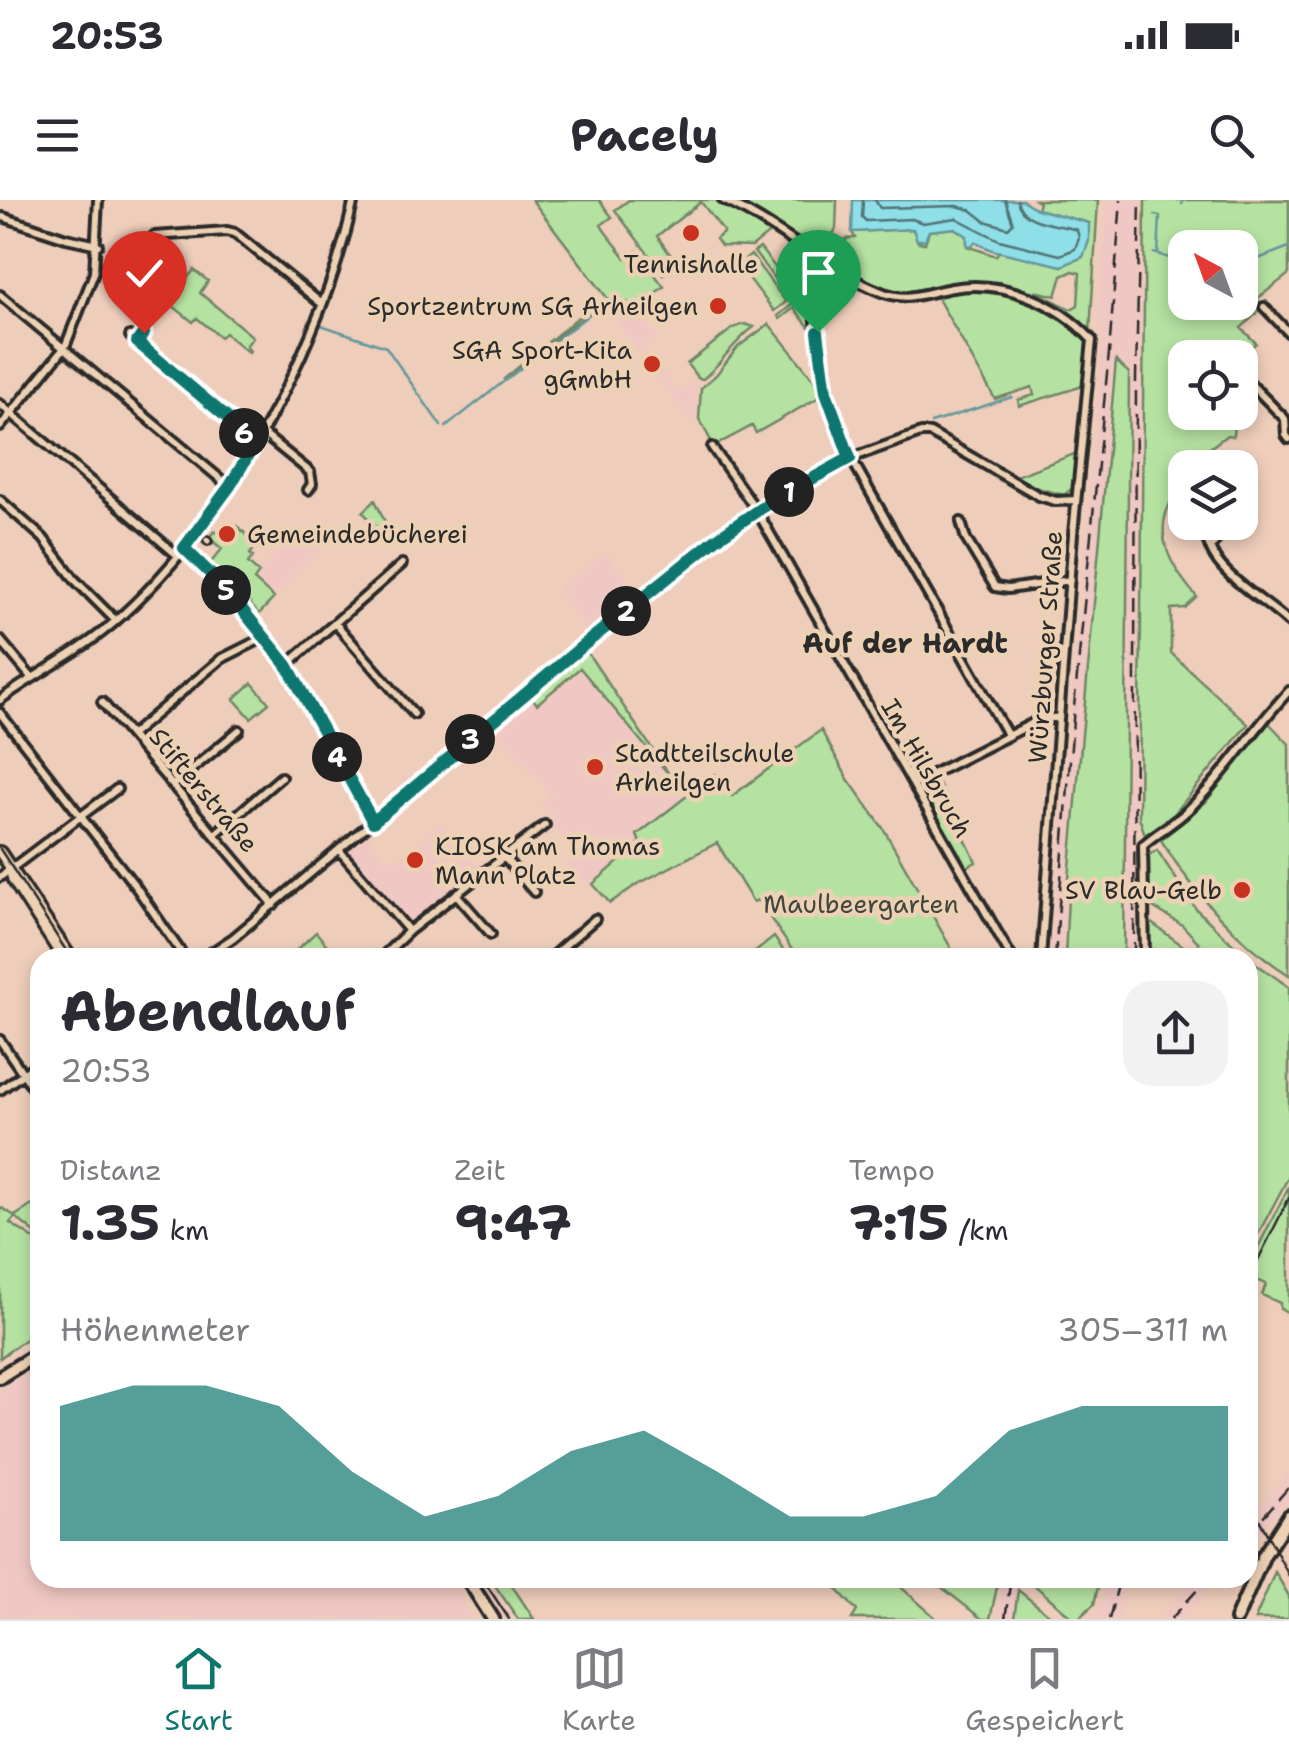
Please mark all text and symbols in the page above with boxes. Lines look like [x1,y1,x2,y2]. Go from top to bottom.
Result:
text: 20:53 [50,10,164,61]
text: Pacely [570,105,719,165]
icon: menu [30,108,85,163]
icon: search [1204,108,1259,163]
marker: Tennishalle [680,222,702,244]
pin [776,230,861,333]
north arrow [1168,230,1258,320]
map controls [1168,230,1258,540]
pin [102,231,187,334]
icon: arrive [791,245,846,300]
icon: check [117,246,172,301]
place label: Tennishalle [624,247,758,281]
place label: Sportzentrum SG Arheilgen [367,289,698,323]
marker: Sportzentrum SG Arheilgen [707,295,729,317]
place label: SGA Sport-Kita gGmbH [452,333,632,396]
button: locate [1168,340,1258,430]
marker: SGA Sport-Kita gGmbH [641,353,663,375]
pin: 6 [219,408,269,458]
text: 6 [234,414,254,452]
button: layers [1168,450,1258,540]
pin: 1 [764,467,814,517]
text: 1 [783,473,795,511]
place label: Gemeindebücherei [247,517,468,551]
marker: Gemeindebücherei [216,523,238,545]
street label: Würzburger Straße [1020,530,1070,764]
pin: 5 [201,565,251,615]
text: 5 [217,571,235,609]
pin: 2 [601,586,651,636]
text: 2 [616,592,636,630]
district label: Auf der Hardt [802,624,1008,662]
street label: Im Hilsbruch [873,692,981,844]
pin: 3 [445,714,495,764]
street label: Stifterstraße [142,720,266,860]
text: 3 [460,720,480,758]
pin: 4 [312,732,362,782]
place label: Stadtteilschule Arheilgen [615,736,794,799]
text: 4 [327,738,347,776]
marker: Stadtteilschule Arheilgen [584,756,606,778]
place label: KIOSK am Thomas Mann Platz [435,829,660,892]
marker: KIOSK am Thomas Mann Platz [404,849,426,871]
place label: SV Blau-Gelb [1065,873,1222,907]
marker: SV Blau-Gelb [1231,879,1253,901]
park label: Maulbeergarten [763,887,959,921]
text: Abendlauf [60,974,355,1048]
button: share [1123,981,1228,1086]
text: 20:53 [60,1049,152,1092]
text: Distanz [60,1151,162,1189]
text: Zeit [454,1151,506,1189]
text: Tempo [849,1151,935,1189]
text: 1.35 [60,1189,160,1256]
text: 9:47 [454,1189,572,1256]
text: 7:15 [849,1189,949,1256]
text: km [160,1211,209,1249]
text: /km [949,1211,1009,1249]
text: Höhenmeter [60,1308,250,1351]
text: 305–311 m [1057,1308,1228,1351]
tab: Start [165,1641,233,1739]
tab: Karte [562,1641,636,1739]
tab: Gespeichert [965,1641,1124,1739]

